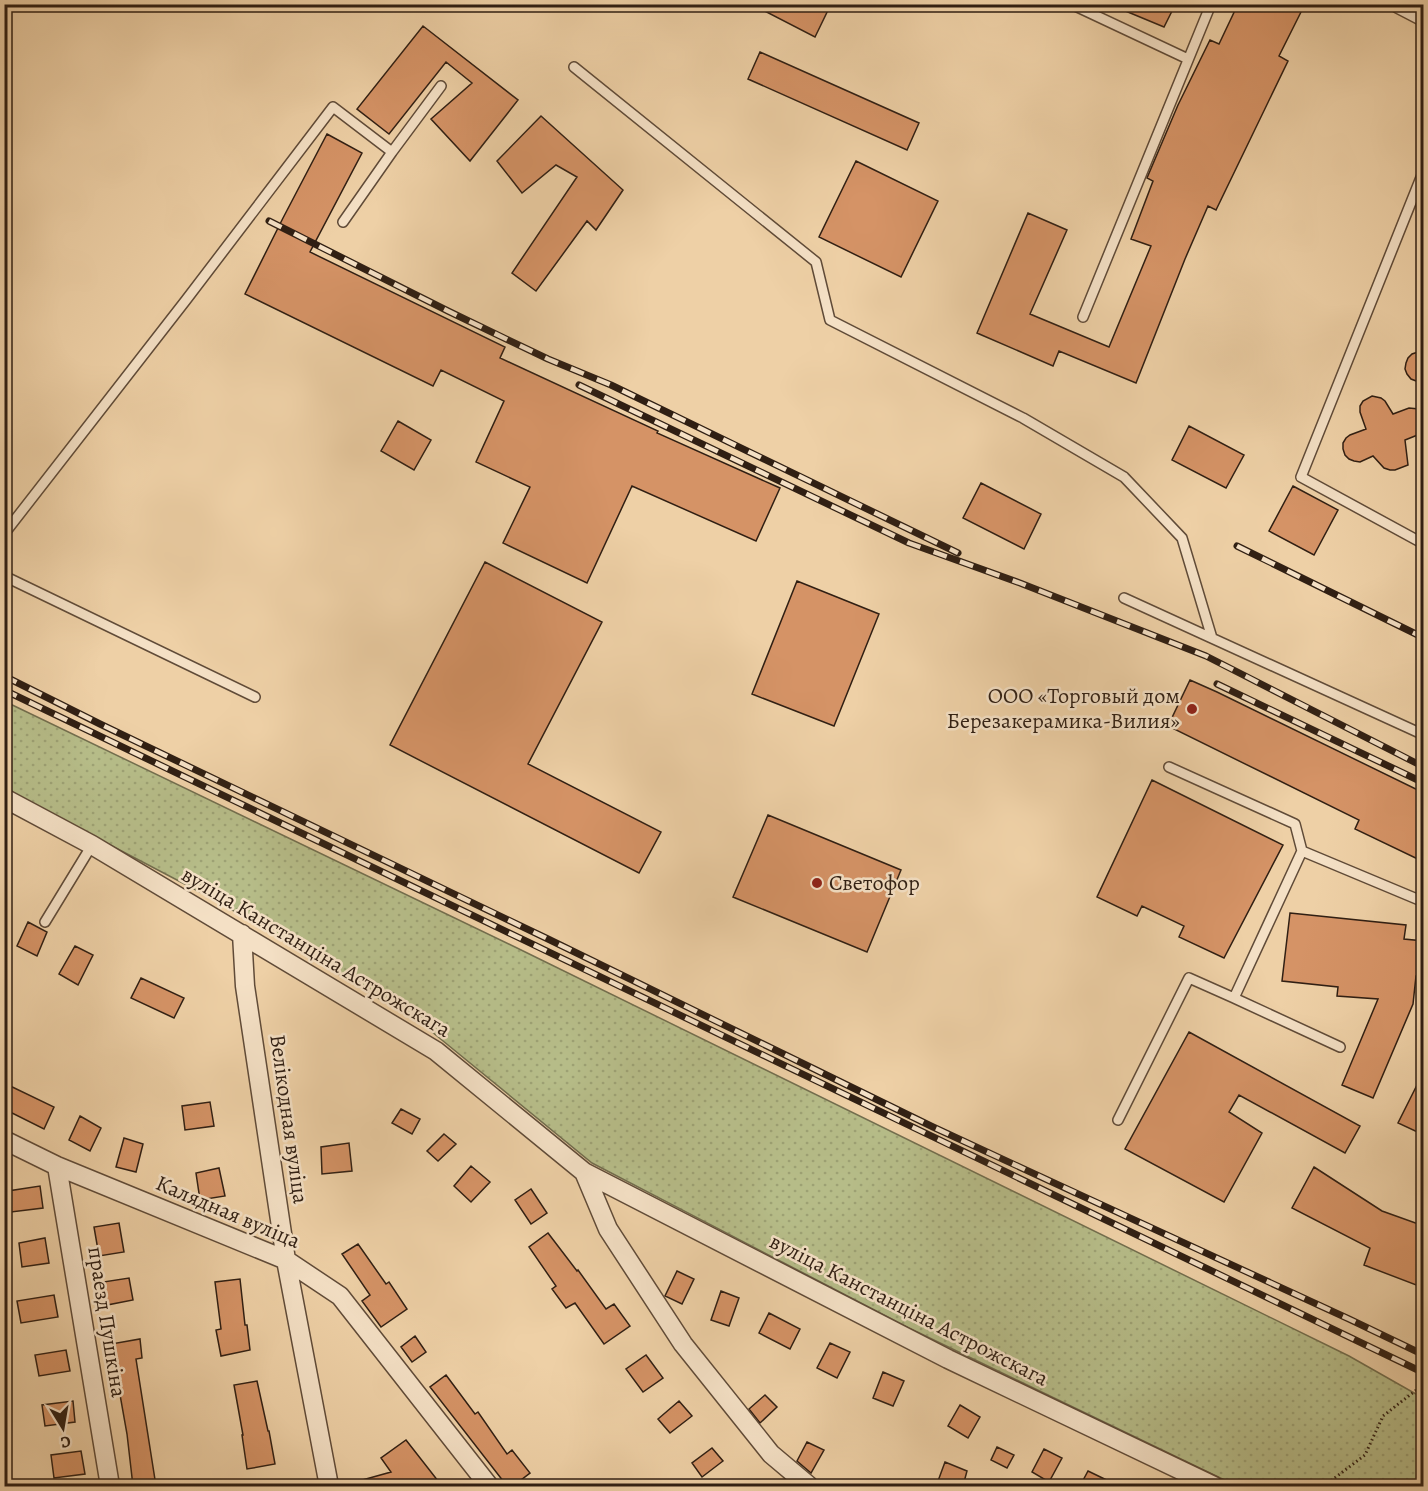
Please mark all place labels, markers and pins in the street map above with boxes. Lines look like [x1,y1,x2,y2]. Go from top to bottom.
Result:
place label: ООО «Торговый дом Березакерамика-Вилия» [947,681,1180,736]
marker: ООО «Торговый дом Березакерамика-Вилия» [1185,702,1199,716]
place label: Светофор [829,868,920,898]
marker: Светофор [810,876,824,890]

